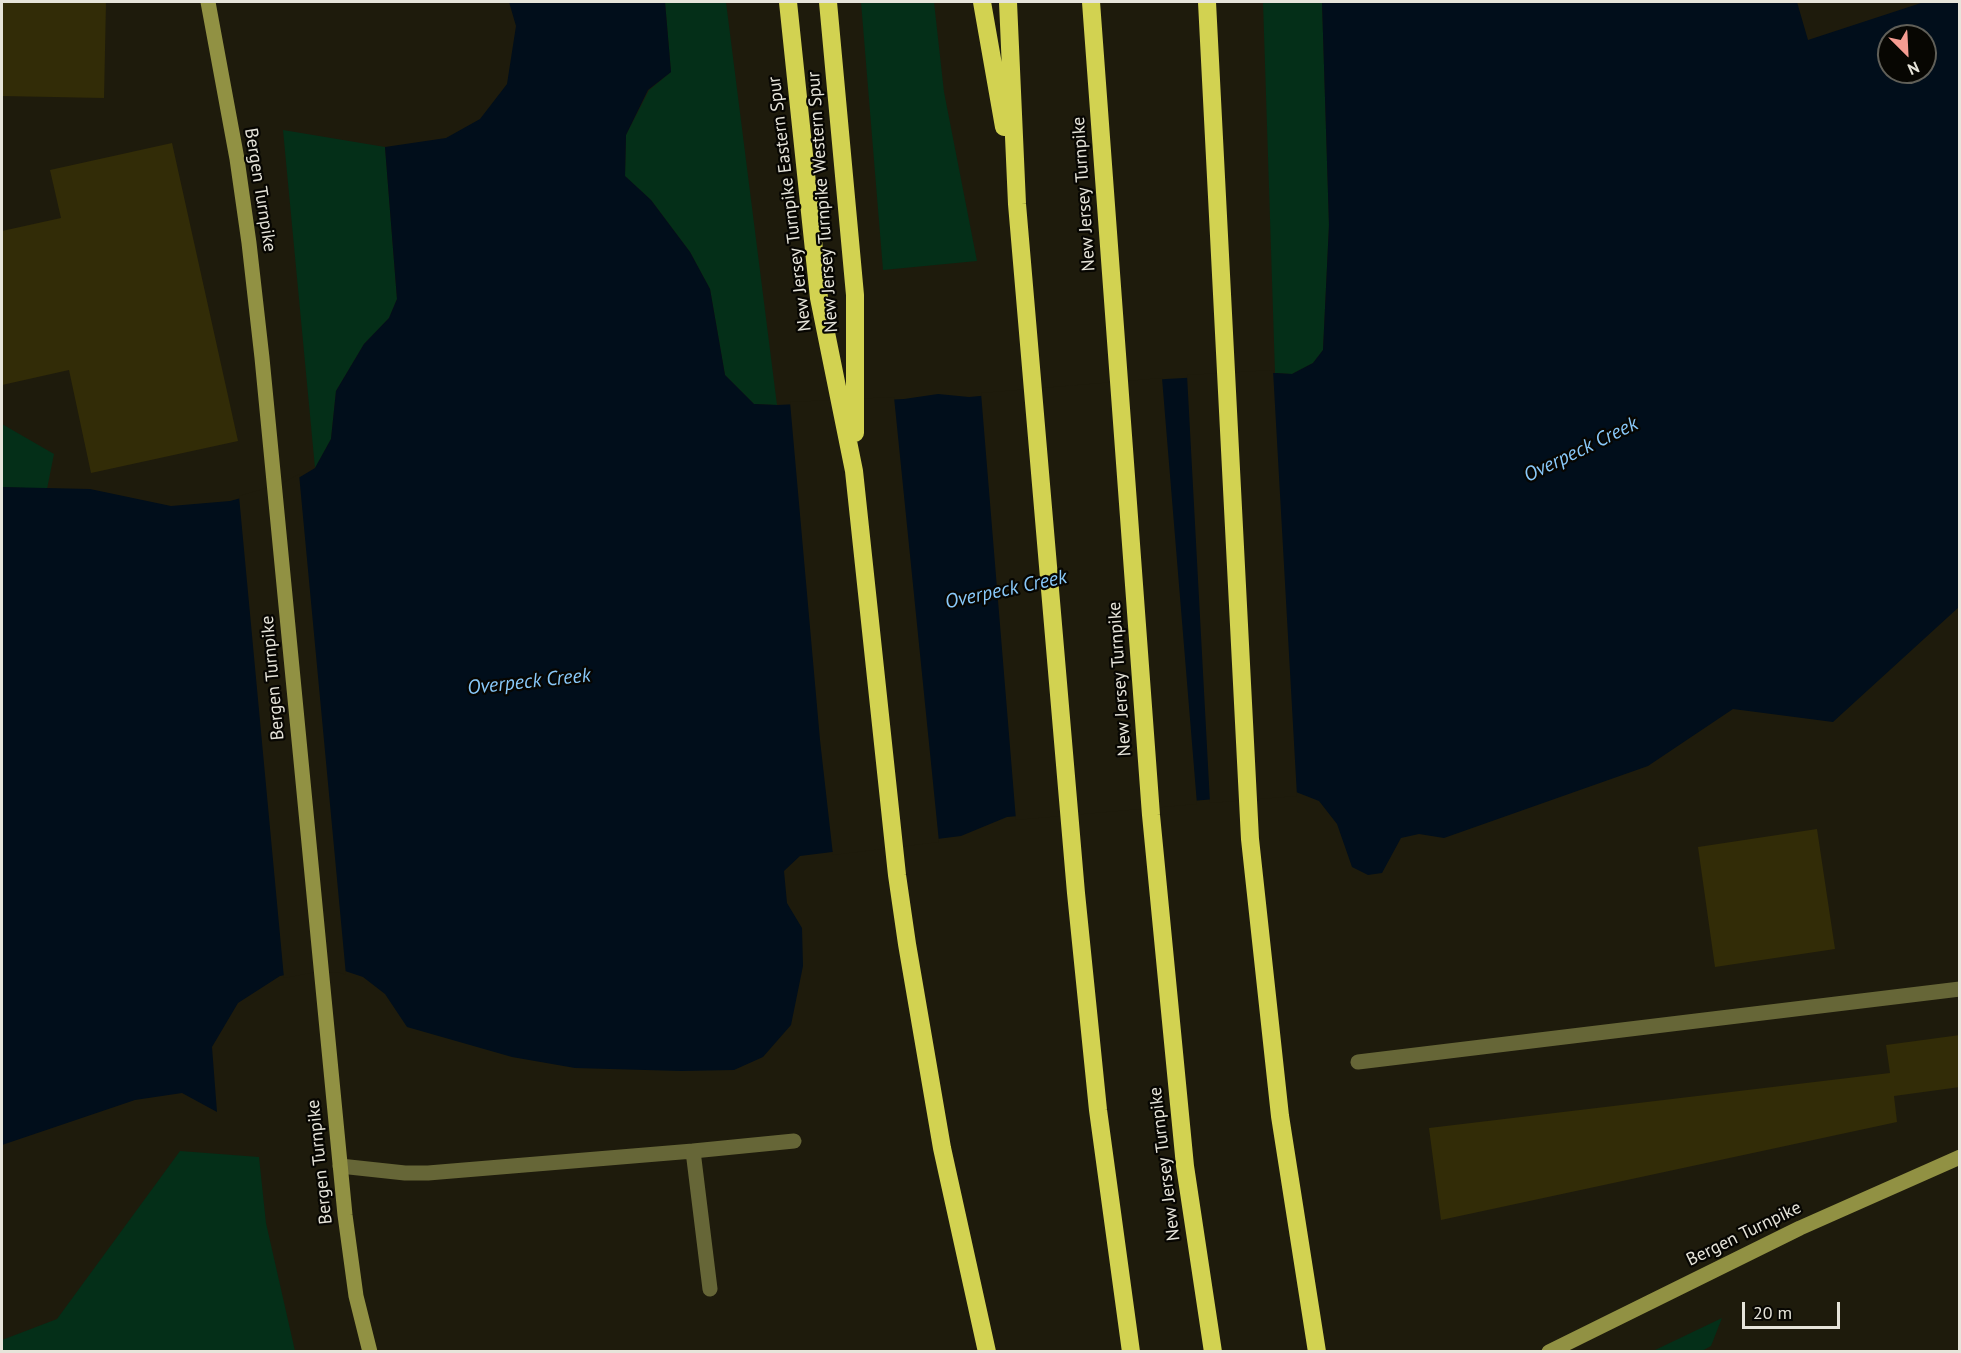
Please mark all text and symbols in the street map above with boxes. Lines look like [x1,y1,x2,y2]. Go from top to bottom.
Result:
north arrow [1877,24,1937,84]
text: N [1905,57,1922,80]
street label: New Jersey Turnpike Western Spur [803,71,843,333]
street label: New Jersey Turnpike Eastern Spur [764,75,816,333]
street label: New Jersey Turnpike [1068,116,1100,272]
street label: Bergen Turnpike [240,127,280,253]
water label: Overpeck Creek [1520,412,1642,488]
water label: Overpeck Creek [943,565,1069,615]
street label: New Jersey Turnpike [1104,601,1136,757]
street label: Bergen Turnpike [257,615,289,741]
water label: Overpeck Creek [466,664,592,700]
street label: New Jersey Turnpike [1145,1086,1185,1242]
street label: Bergen Turnpike [303,1099,337,1225]
street label: Bergen Turnpike [1683,1197,1805,1271]
scale bar [1745,1290,1842,1328]
text: 20 m [1753,1301,1792,1324]

